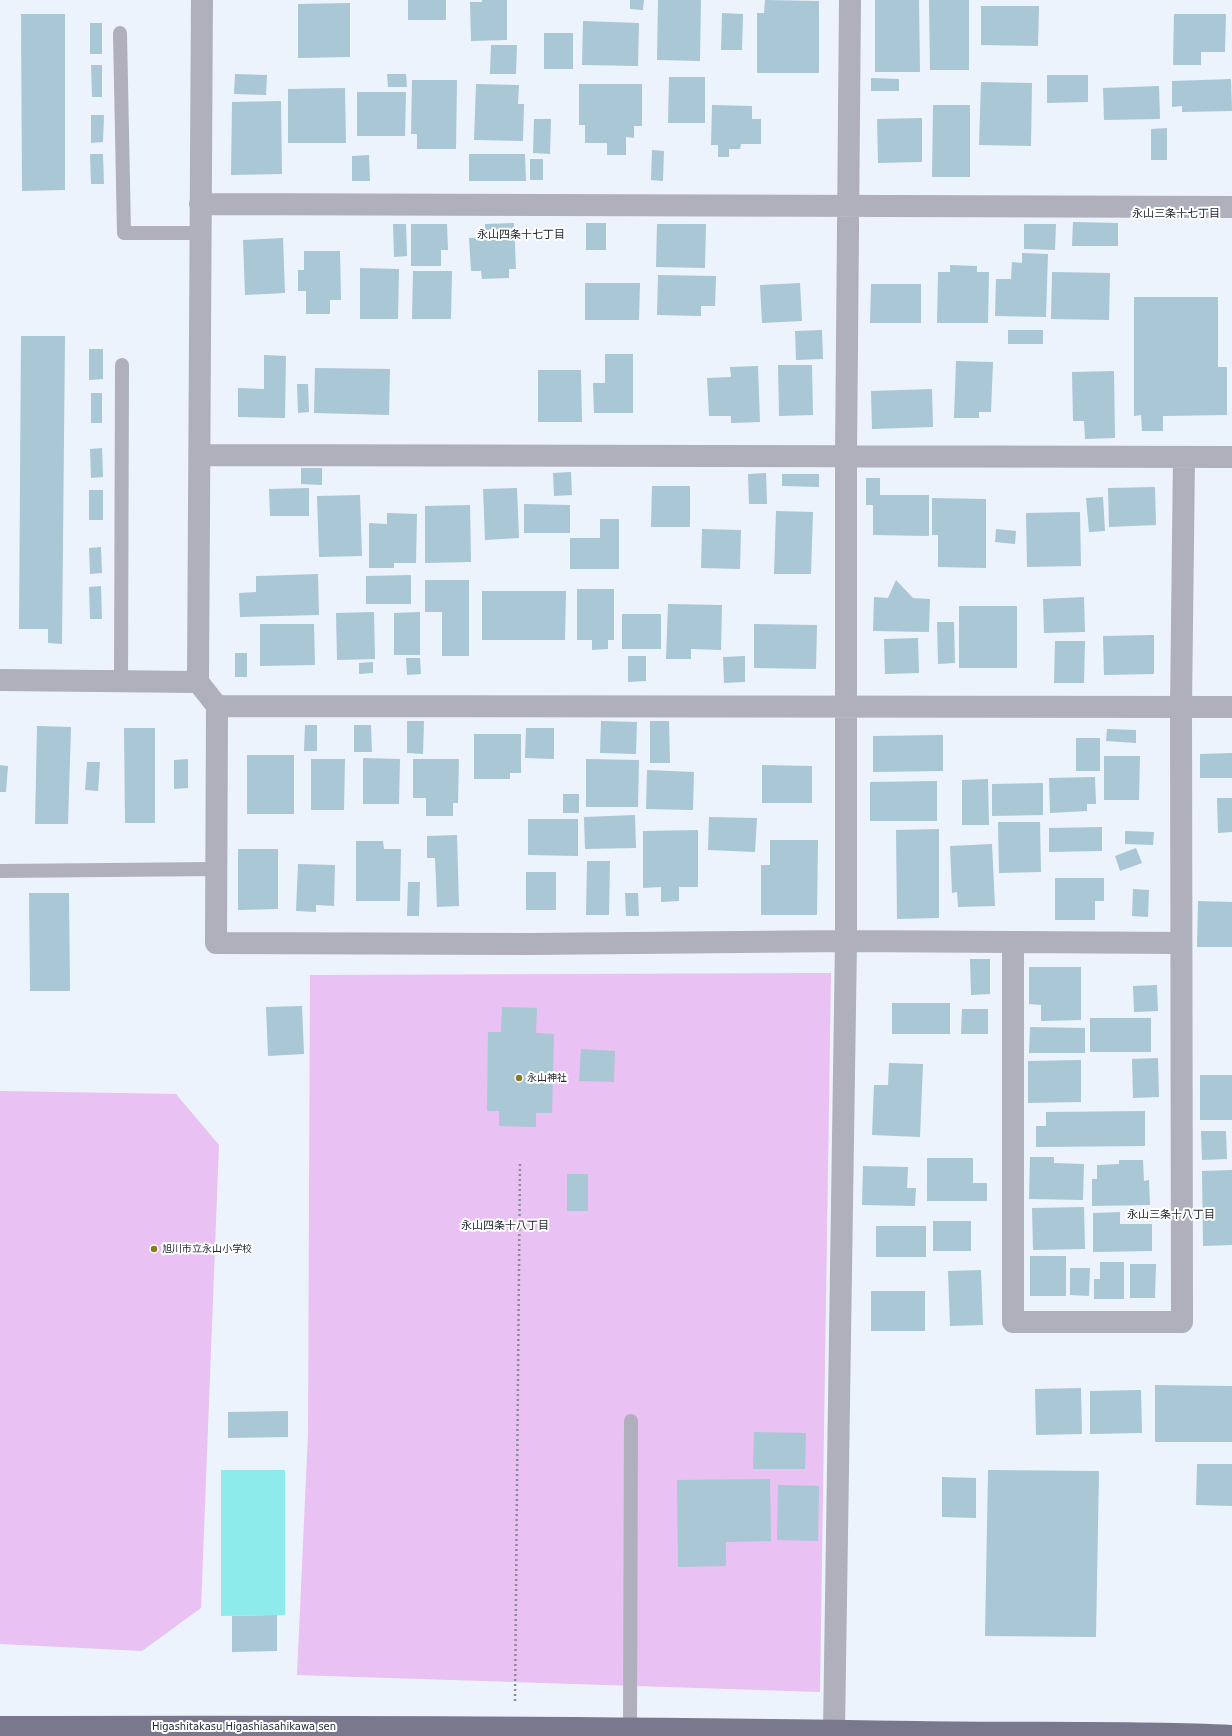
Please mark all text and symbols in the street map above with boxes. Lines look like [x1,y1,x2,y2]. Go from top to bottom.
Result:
district label: 永山三条十七丁目 [1132,207,1220,221]
district label: 永山四条十七丁目 [477,228,565,242]
place label: 永山神社 [527,1072,567,1084]
marker: 永山神社 [514,1073,524,1083]
district label: 永山三条十八丁目 [1127,1208,1215,1222]
district label: 永山四条十八丁目 [461,1219,549,1233]
place label: 旭川市立永山小学校 [162,1243,252,1255]
marker: 旭川市立永山小学校 [149,1244,159,1254]
street label: Higashitakasu Higashiasahikawa sen [152,1721,336,1733]

